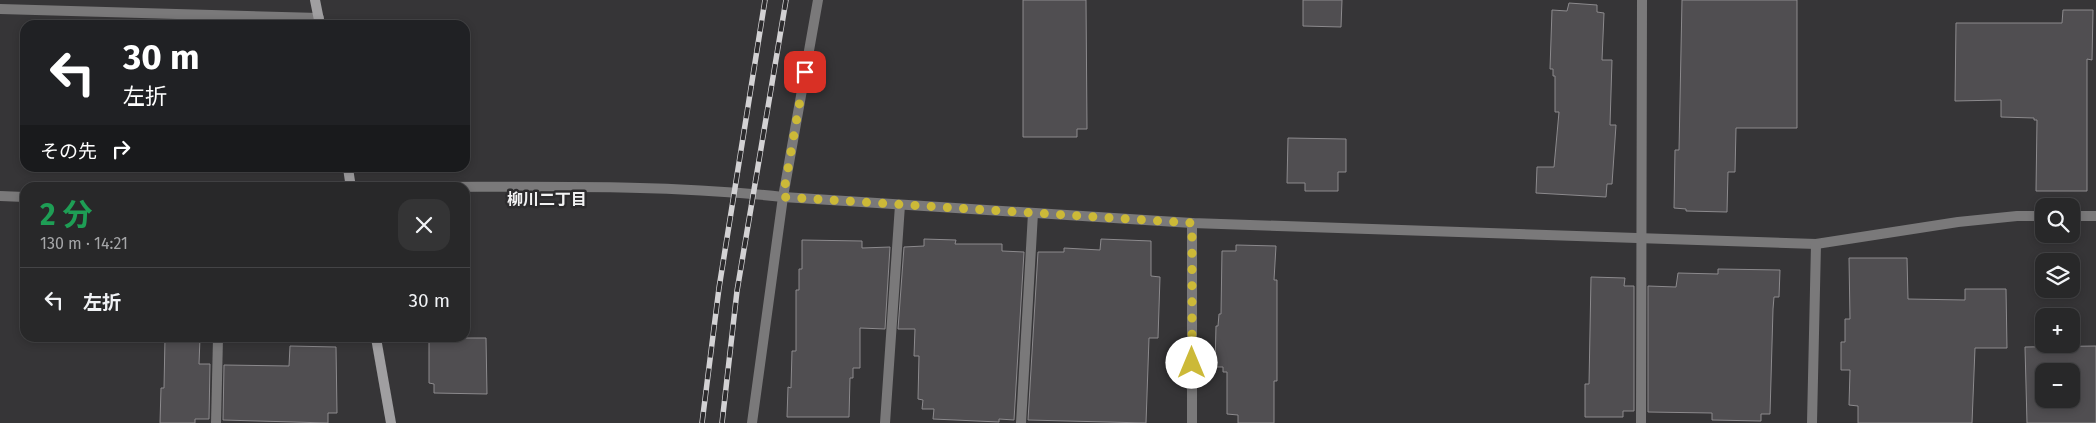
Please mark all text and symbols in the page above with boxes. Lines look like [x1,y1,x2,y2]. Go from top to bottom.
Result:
text: 30 m [123,36,200,78]
icon: left [40,40,105,105]
pin [784,51,826,93]
icon: arrive [791,58,819,86]
text: 左折 [123,83,167,110]
icon: right [107,135,135,163]
text: その先 [40,140,97,163]
district label: 柳川二丁目 [507,190,587,209]
text: 2 分 [40,197,93,233]
map controls [2035,198,2080,408]
button: search [2035,198,2080,243]
button: close [398,199,450,251]
text: 130 m · 14:21 [40,234,128,253]
button: layers [2035,253,2080,298]
icon: left [40,286,68,314]
text: 30 m [409,289,450,312]
text: 左折 [83,291,121,314]
button: + [2035,308,2080,353]
position arrow [1165,336,1217,388]
button: − [2035,363,2080,408]

